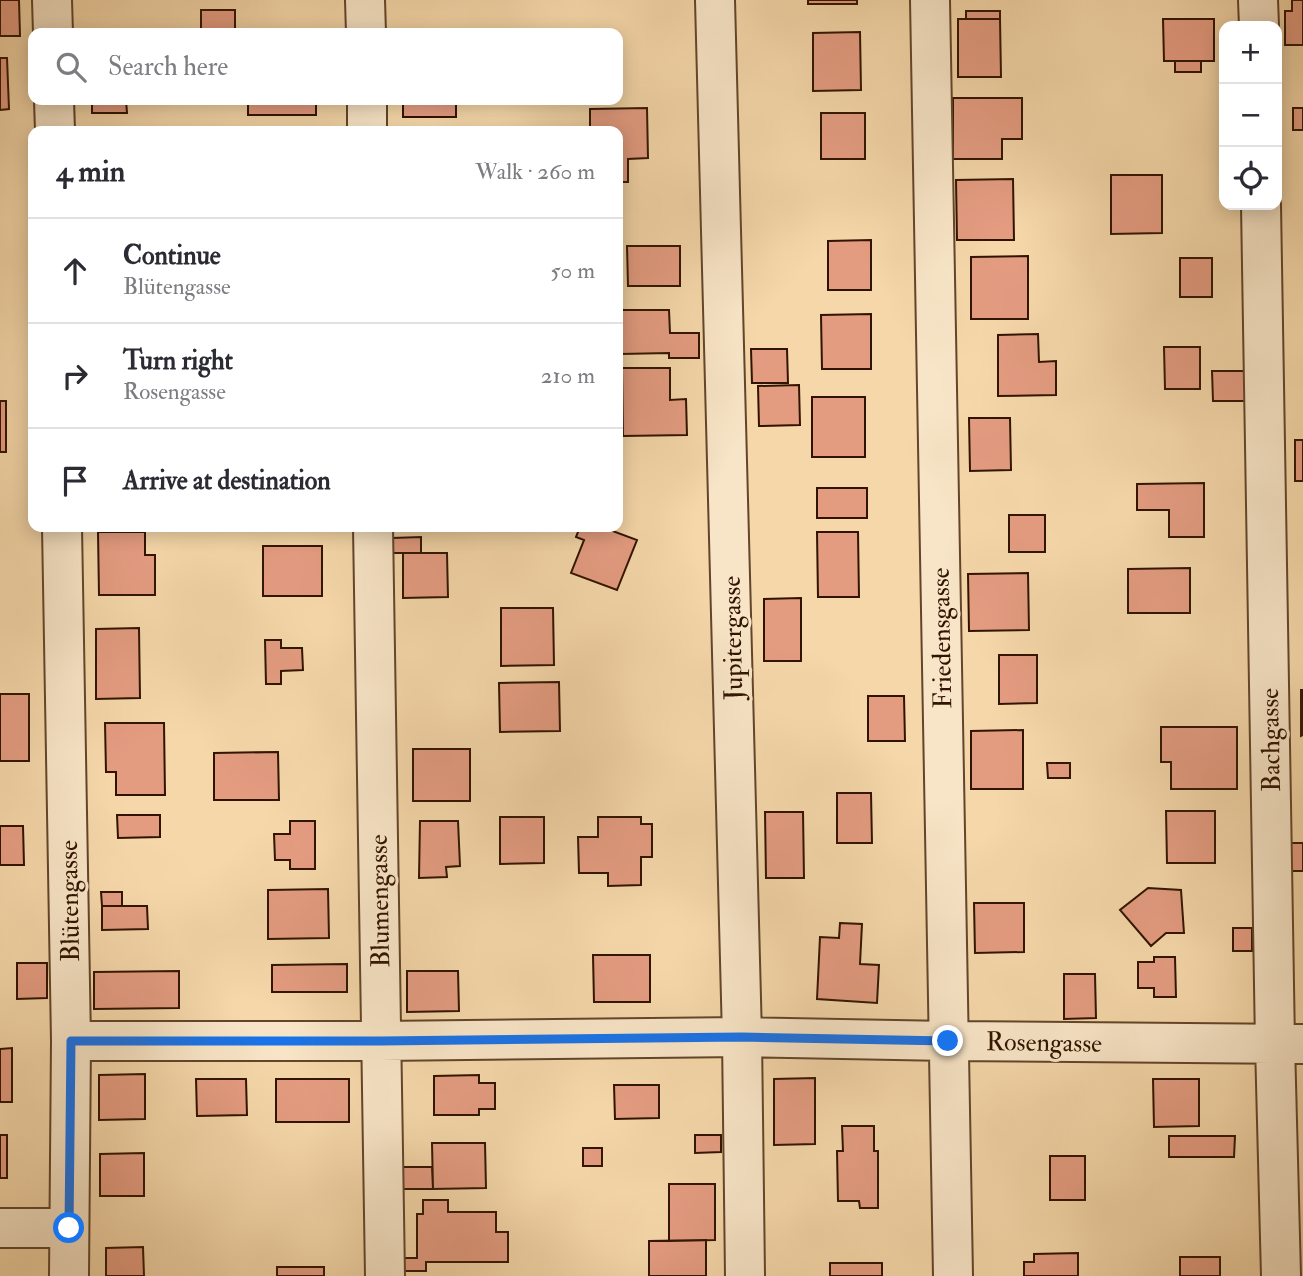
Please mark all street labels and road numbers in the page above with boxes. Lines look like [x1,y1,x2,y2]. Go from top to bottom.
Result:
street label: Friedensgasse [925,567,959,709]
street label: Jupitergasse [716,575,751,701]
street label: Bachgasse [1254,688,1288,792]
street label: Blumengasse [363,834,397,968]
street label: Blütengasse [53,840,87,962]
street label: Rosengasse [986,1026,1102,1060]

